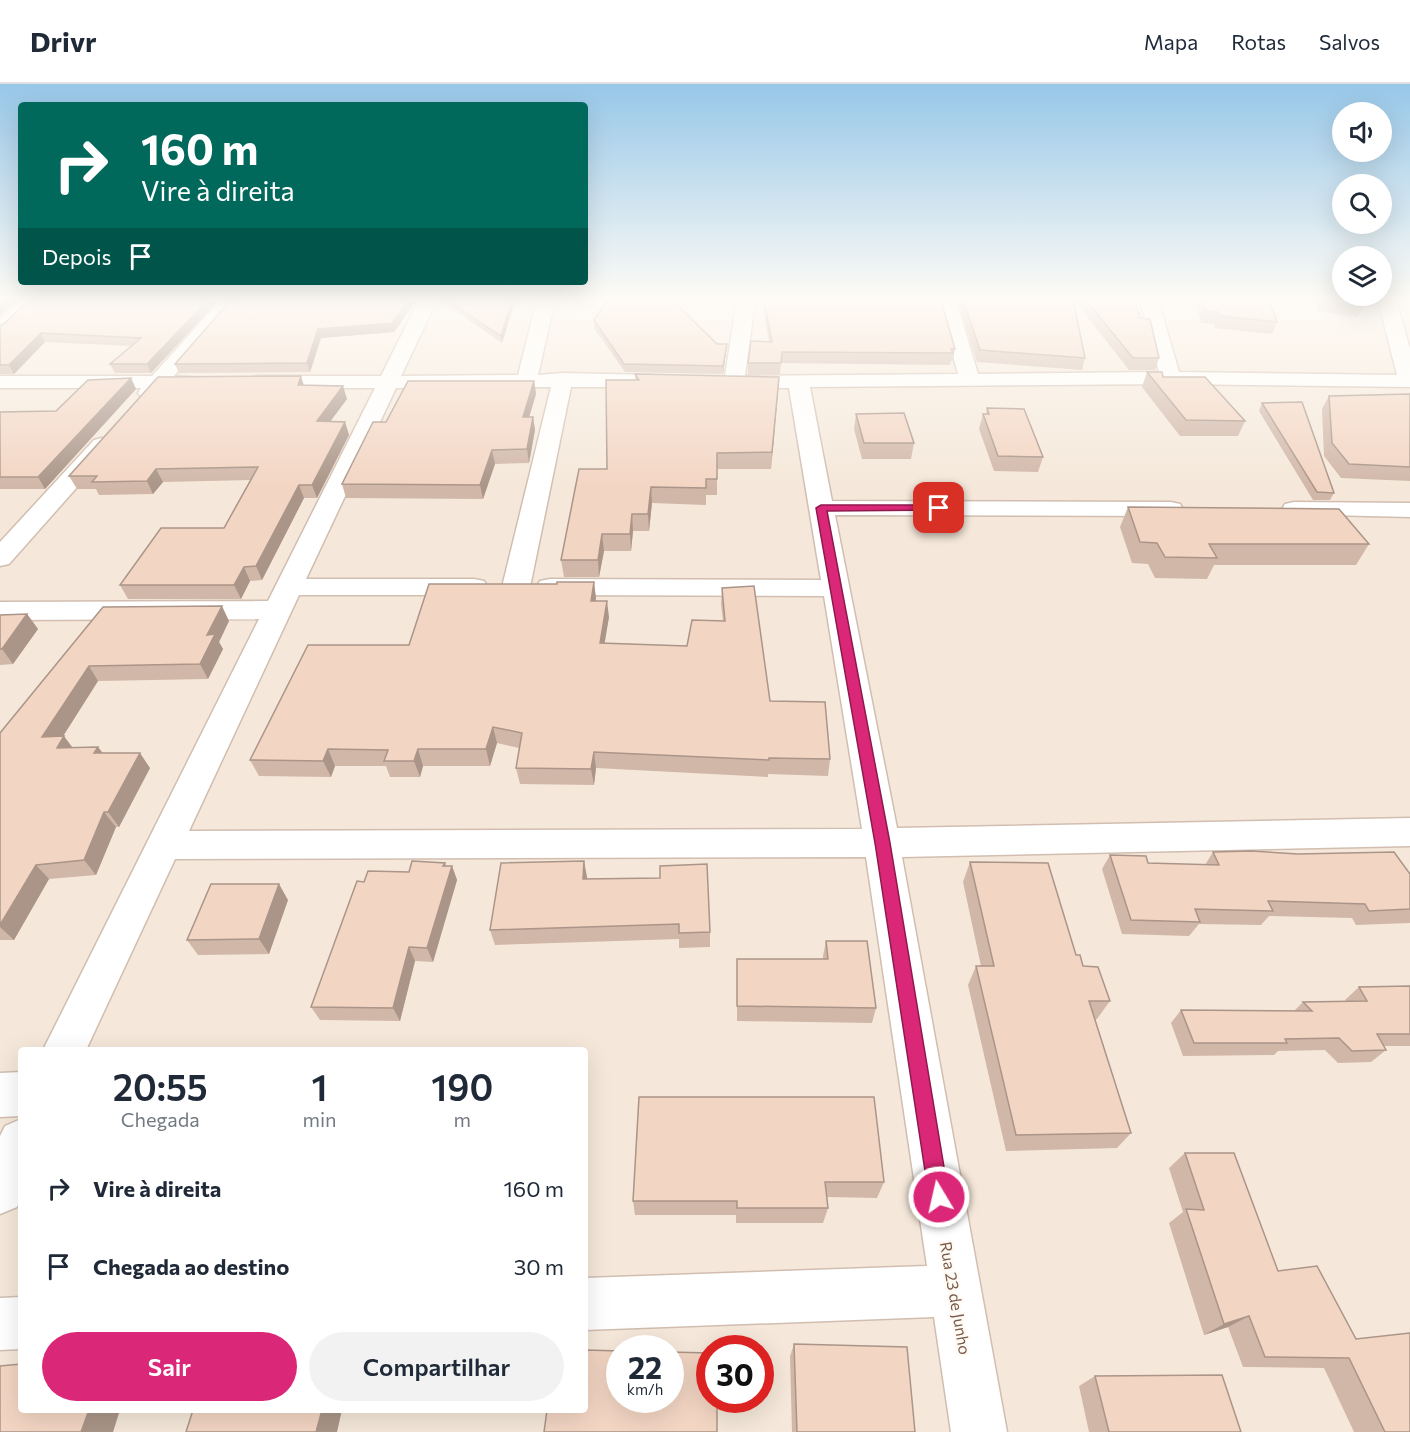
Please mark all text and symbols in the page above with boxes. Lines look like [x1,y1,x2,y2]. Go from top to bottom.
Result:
text: Drivr [30,24,97,58]
text: Mapa [1144,29,1198,54]
text: Rotas [1231,29,1286,54]
text: Salvos [1319,29,1380,54]
map controls [1332,102,1392,306]
button: sound [1332,102,1392,162]
text: 160 m [141,122,259,174]
icon: right [42,126,120,204]
text: Vire à direita [141,174,295,207]
button: search [1332,174,1392,234]
icon: arrive [124,240,157,273]
text: Depois [42,243,112,270]
button: layers [1332,246,1392,306]
pin [913,482,964,533]
icon: arrive [922,491,955,524]
text: 20:55 [113,1064,208,1108]
text: 1 [311,1064,327,1108]
text: 190 [431,1064,493,1108]
text: Chegada [121,1107,200,1131]
text: min [302,1107,337,1131]
text: m [454,1107,471,1131]
position arrow [907,1165,971,1229]
icon: right [42,1172,75,1205]
text: Vire à direita [93,1175,221,1202]
text: 160 m [503,1175,564,1202]
street label: Rua 23 de Junho [937,1240,975,1356]
icon: arrive [42,1250,75,1283]
text: Chegada ao destino [93,1253,289,1280]
text: 30 m [514,1253,564,1280]
button: Sair [42,1332,297,1401]
button: Compartilhar [309,1332,564,1401]
speed limit sign: 30 [696,1335,774,1413]
text: 22 [628,1348,662,1385]
text: km/h [627,1380,663,1398]

